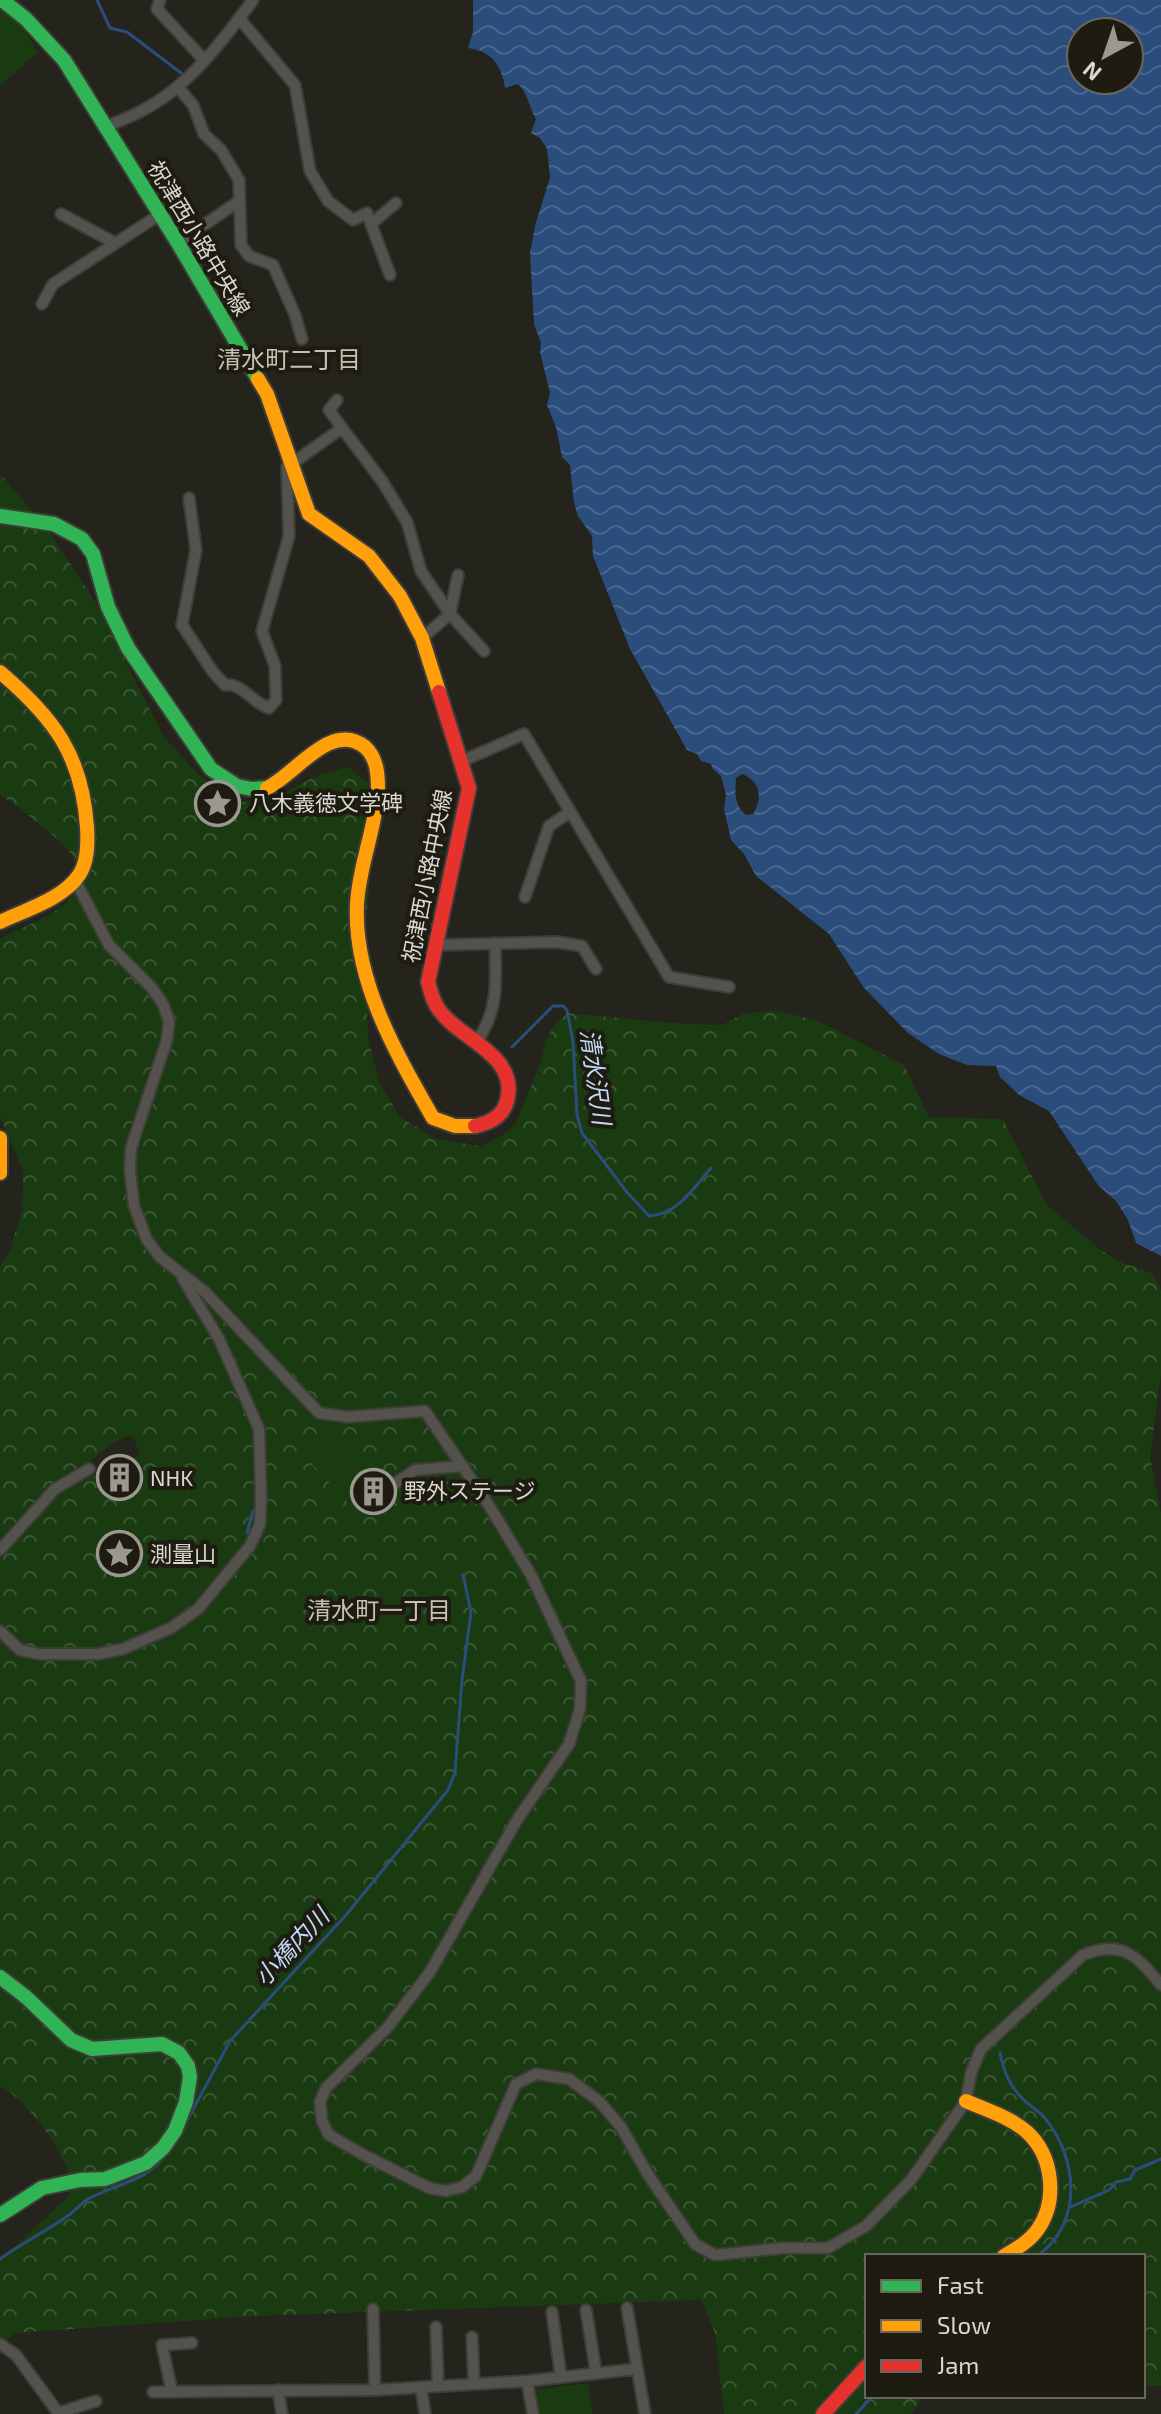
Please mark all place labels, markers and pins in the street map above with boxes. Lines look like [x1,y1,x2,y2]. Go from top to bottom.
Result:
place icon: 八木義徳文学碑 [194,779,242,827]
place label: 八木義徳文学碑 [249,789,403,815]
building icon: NHK [95,1454,143,1502]
place label: NHK [150,1464,193,1490]
building icon: 野外ステージ [349,1467,397,1515]
place label: 野外ステージ [404,1477,536,1503]
place icon: 測量山 [95,1530,143,1578]
place label: 測量山 [150,1540,216,1566]

